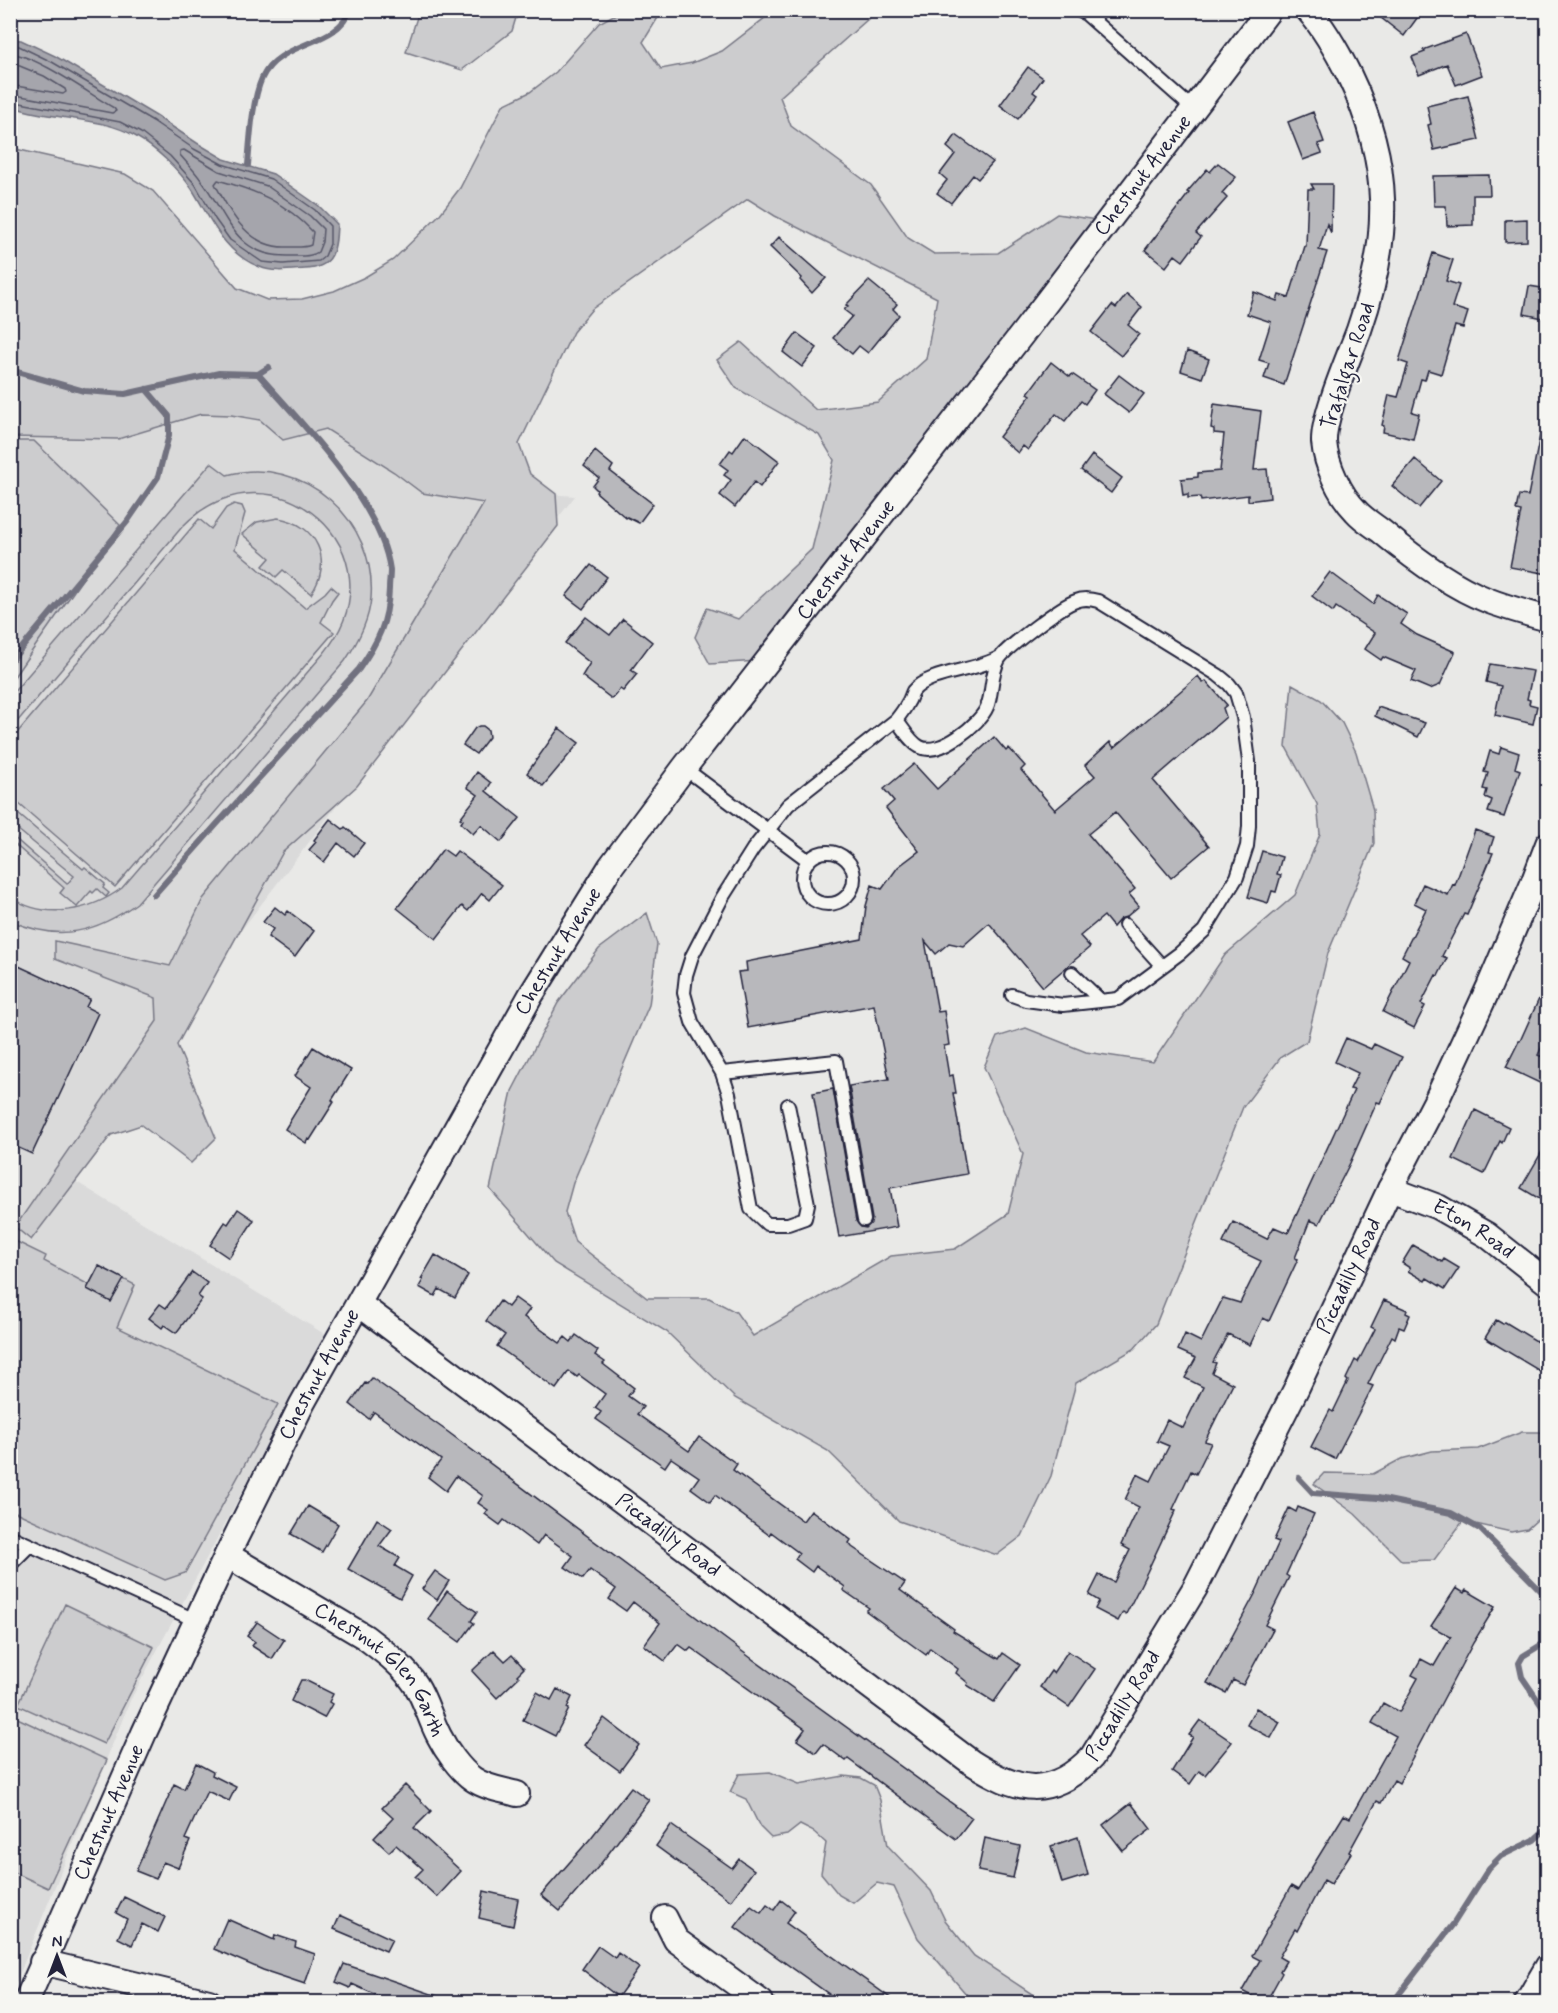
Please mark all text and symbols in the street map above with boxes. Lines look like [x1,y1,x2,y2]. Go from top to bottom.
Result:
street label: Chestnut Avenue [1088,109,1198,242]
street label: Trafalgar Road [1314,299,1384,434]
street label: Chestnut Avenue [790,494,902,626]
street label: Chestnut Avenue [508,882,608,1021]
street label: Eton Road [1427,1193,1521,1266]
street label: Piccadilly Road [1310,1214,1388,1338]
street label: Chestnut Avenue [272,1304,367,1445]
street label: Piccadilly Road [610,1487,726,1584]
street label: Chestnut Glen Garth [309,1596,451,1742]
street label: Piccadilly Road [1079,1645,1168,1766]
street label: Chestnut Avenue [67,1740,151,1885]
north arrow [27,1926,87,1986]
text: N [52,1932,62,1953]

